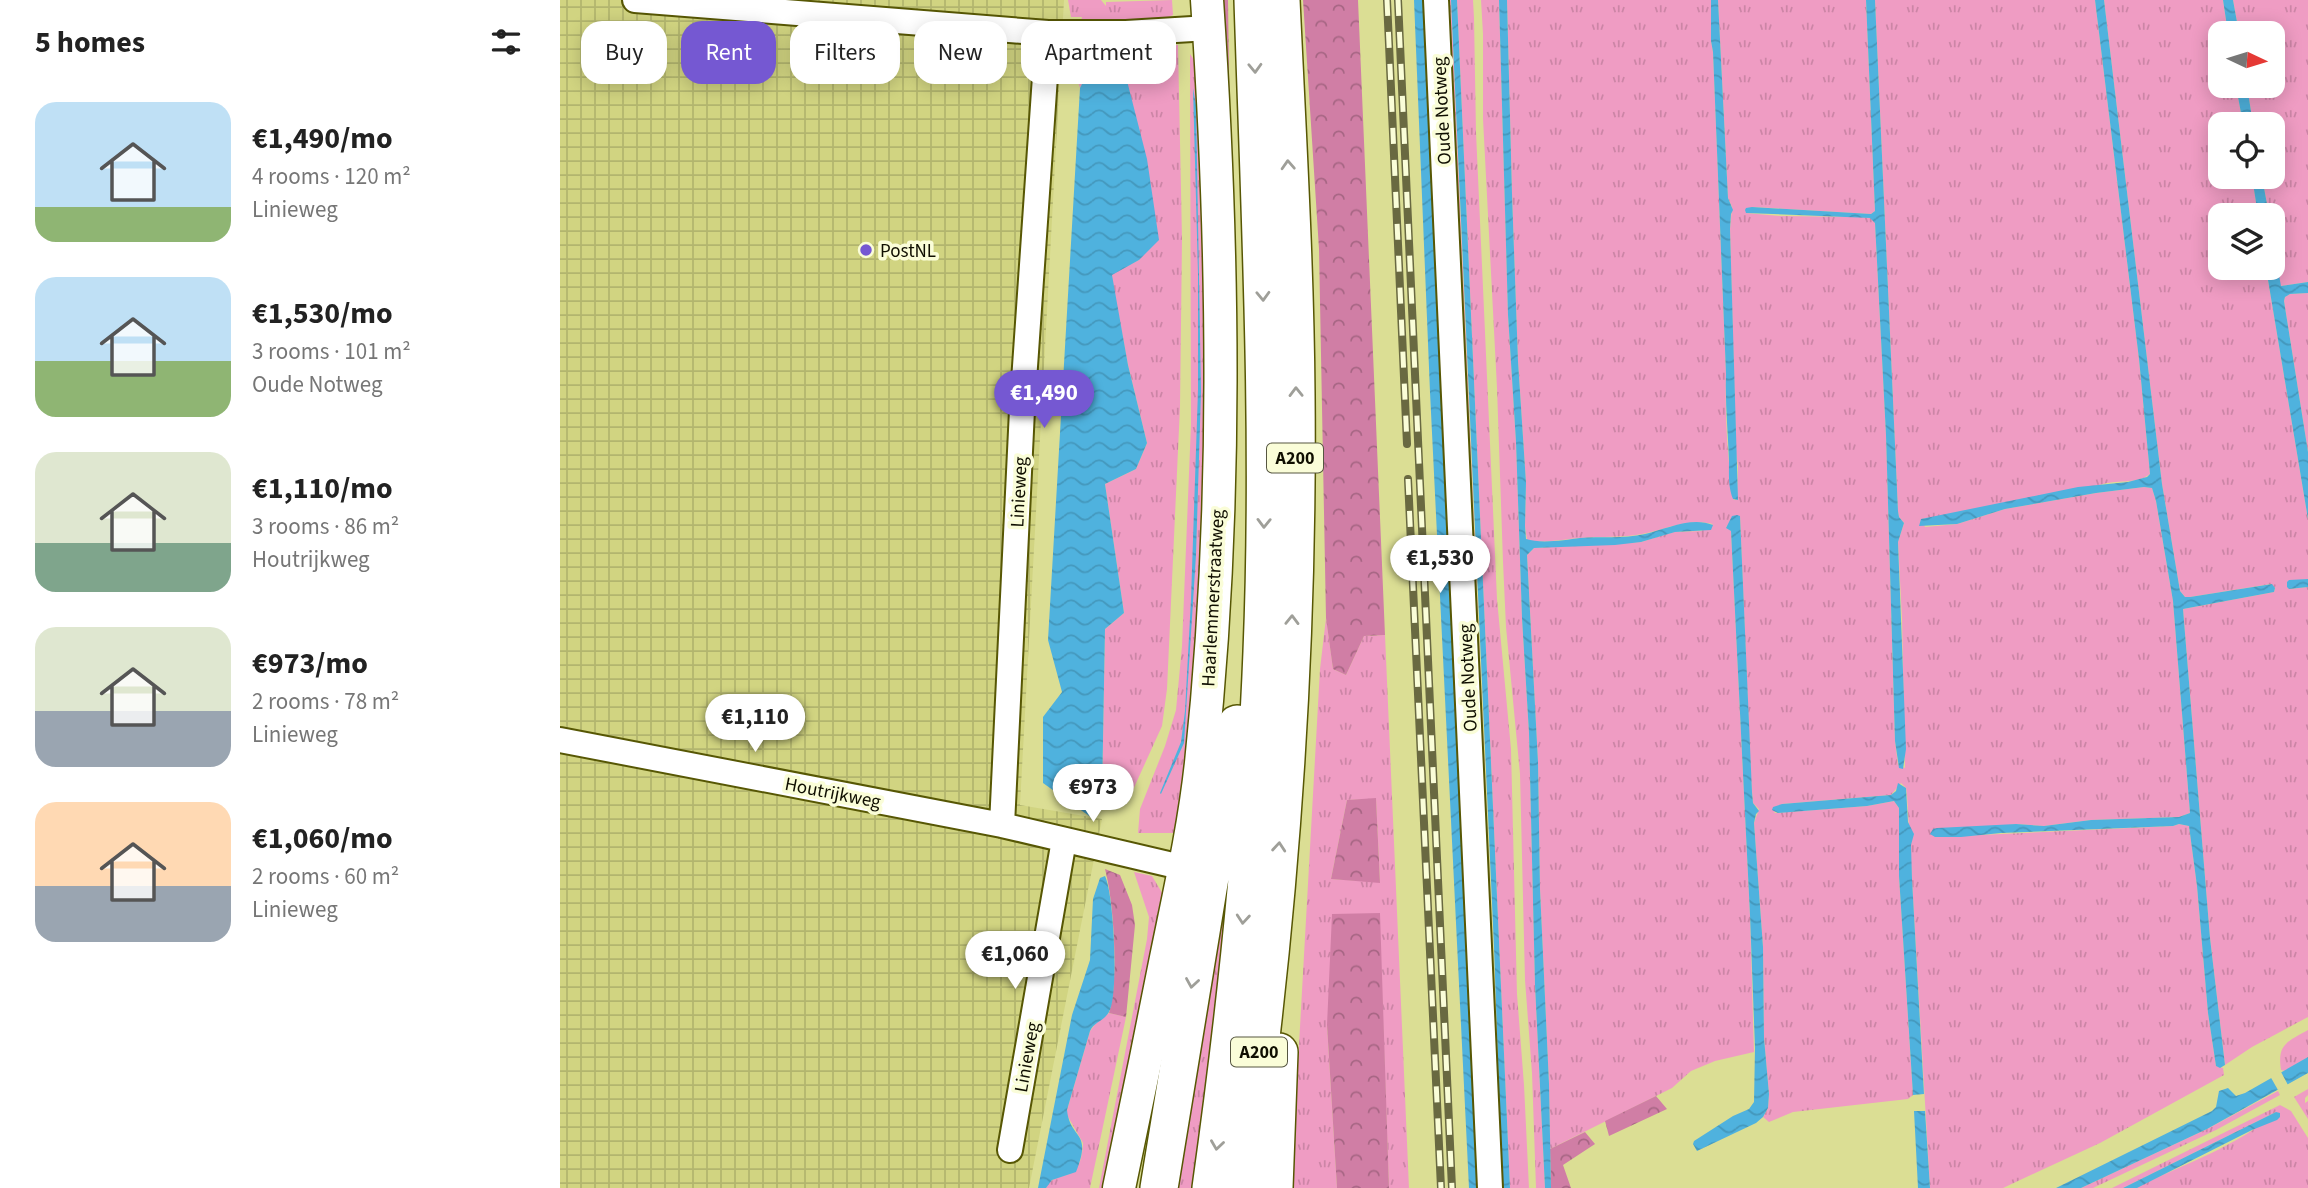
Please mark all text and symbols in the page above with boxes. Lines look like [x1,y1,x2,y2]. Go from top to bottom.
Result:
text: 5 homes [35,21,145,64]
chip: Buy [581,21,667,84]
chip: Rent [681,21,776,84]
chip: Filters [790,21,900,84]
chip: New [914,21,1007,84]
chip: Apartment [1021,21,1176,84]
north arrow [2208,21,2286,98]
map controls [2208,21,2285,280]
icon: filters [487,23,525,61]
street label: Oude Notweg [1426,56,1459,165]
one-way arrow [1248,63,1263,74]
button: locate [2208,112,2285,189]
text: €1,490/mo [252,117,393,160]
icon: home [91,130,175,214]
one-way arrow [1281,159,1296,170]
text: 4 rooms · 120 m² [252,160,411,193]
text: Linieweg [252,193,338,226]
button: layers [2208,203,2285,280]
place label: PostNL [880,238,936,265]
marker: PostNL [858,242,874,258]
one-way arrow [1255,291,1271,301]
text: €1,530/mo [252,292,393,335]
icon: home [91,305,175,389]
text: 3 rooms · 101 m² [252,335,411,368]
text: Oude Notweg [252,368,383,401]
pin: €1,490 [987,370,1101,430]
text: €1,490 [1010,376,1078,409]
one-way arrow [1288,386,1303,397]
road number: A200 [1267,444,1323,472]
street label: Linieweg [1004,456,1035,528]
text: €1,110/mo [252,467,393,510]
icon: home [91,480,175,564]
street label: Haarlemmerstraatweg [1195,508,1232,688]
text: 3 rooms · 86 m² [252,510,399,543]
one-way arrow [1256,518,1272,529]
pin: €1,530 [1383,536,1497,595]
text: €1,530 [1406,541,1474,574]
text: Houtrijkweg [252,543,370,576]
one-way arrow [1285,614,1300,625]
street label: Oude Notweg [1452,623,1485,732]
text: €973/mo [252,642,368,685]
icon: home [91,655,175,739]
text: 2 rooms · 78 m² [252,685,399,718]
pin: €1,110 [698,694,812,754]
text: €1,110 [721,700,789,733]
text: Linieweg [252,718,338,751]
pin: €973 [1052,764,1134,824]
text: €973 [1069,770,1117,803]
street label: Houtrijkweg [782,771,883,816]
text: €1,060/mo [252,817,393,860]
icon: home [91,830,175,914]
one-way arrow [1272,841,1287,852]
text: 2 rooms · 60 m² [252,860,399,893]
text: Linieweg [252,893,338,926]
one-way arrow [1236,914,1251,925]
pin: €1,060 [958,932,1072,991]
text: €1,060 [981,937,1049,970]
one-way arrow [1185,977,1200,989]
street label: Linieweg [1008,1020,1047,1095]
road number: A200 [1231,1037,1287,1066]
one-way arrow [1210,1139,1225,1151]

